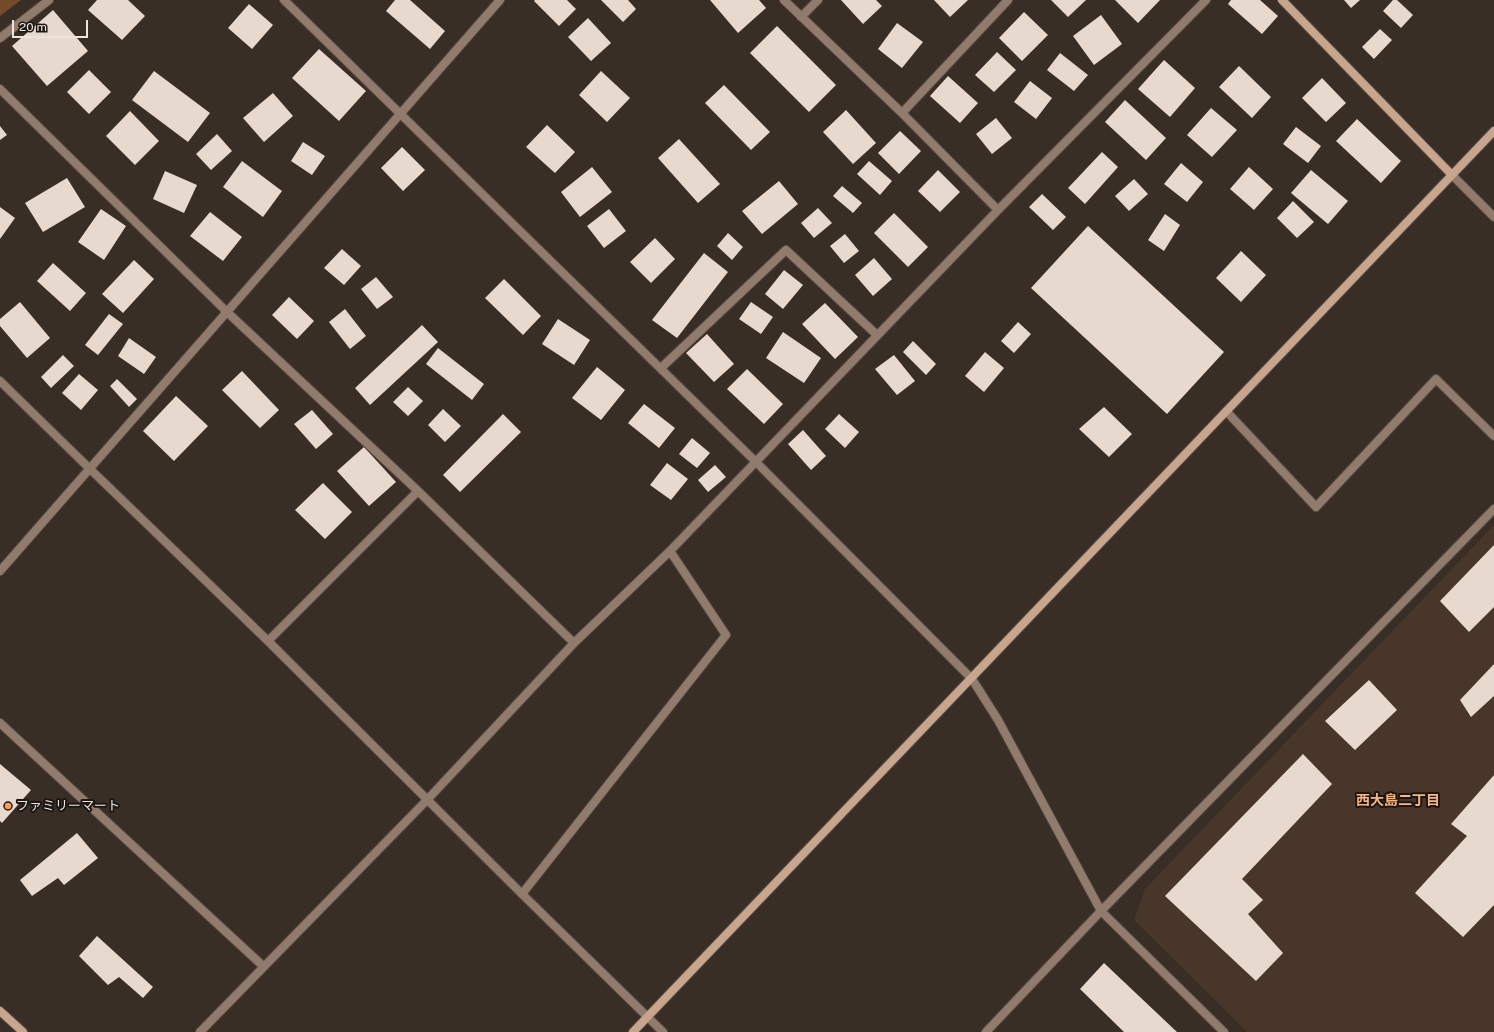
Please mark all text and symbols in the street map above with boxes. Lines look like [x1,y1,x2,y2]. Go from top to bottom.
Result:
scale bar [14,12,90,38]
text: 20 m [19,20,47,34]
district label: 西大島二丁目 [1356,793,1440,809]
place label: ファミリーマート [16,798,120,814]
marker: ファミリーマート [3,801,13,811]

